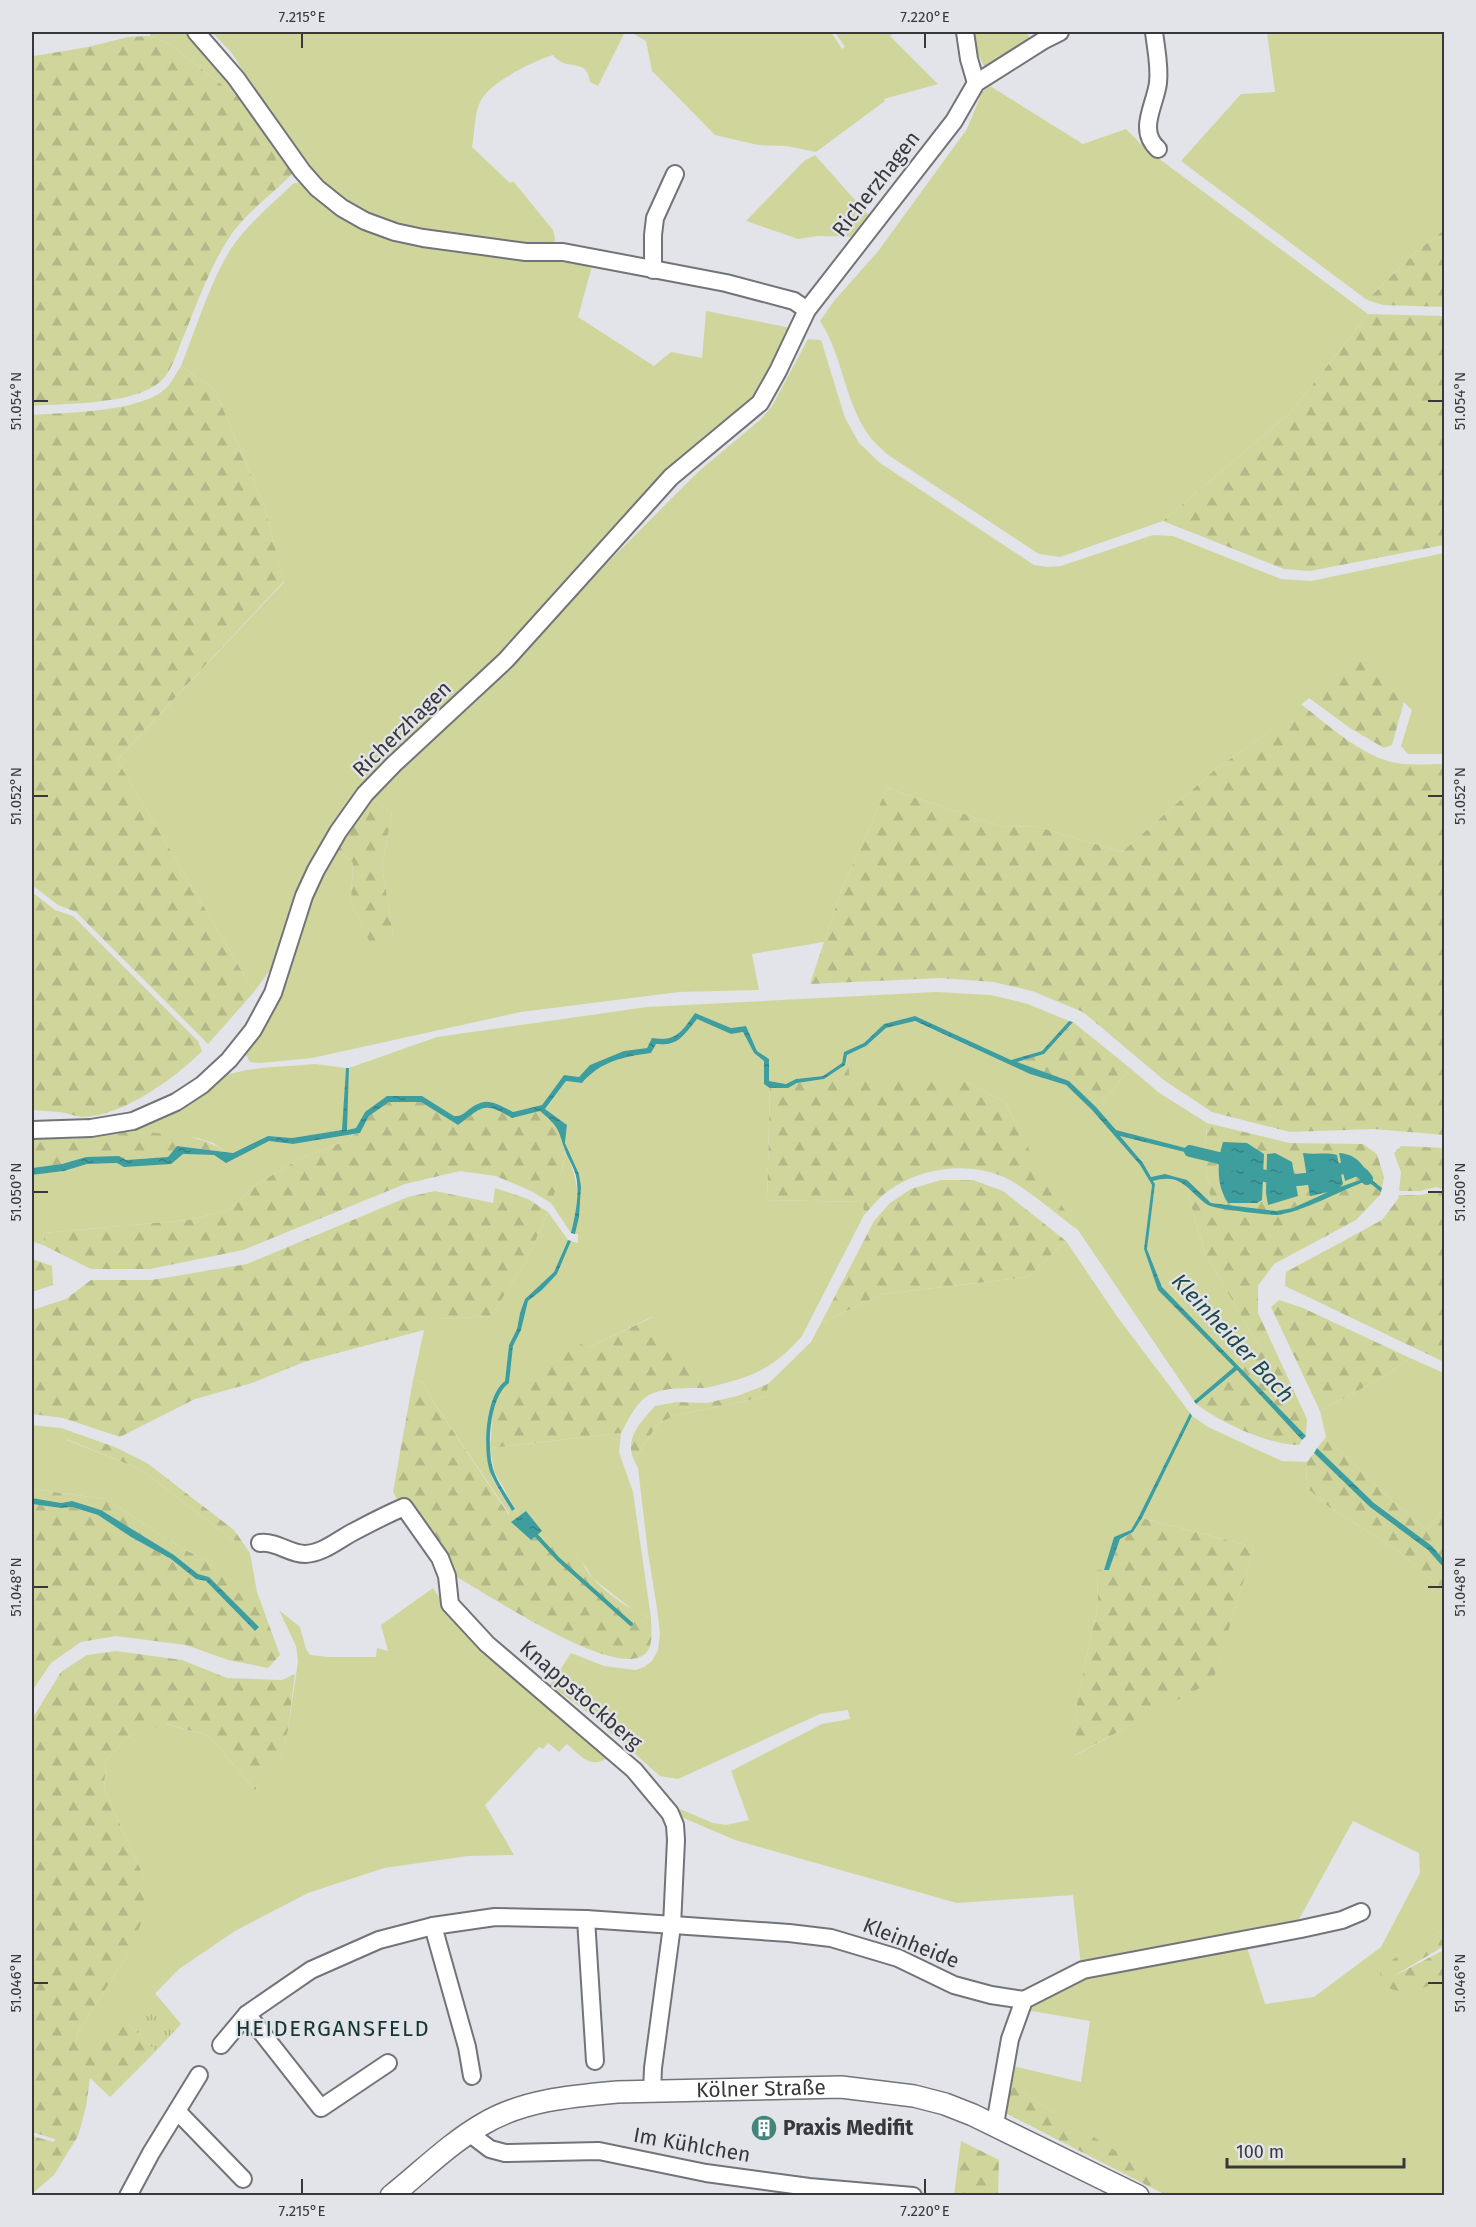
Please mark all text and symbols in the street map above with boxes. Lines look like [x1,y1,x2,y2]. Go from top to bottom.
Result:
text: 7.215°E [278,8,326,26]
text: 7.220°E [900,8,950,26]
street label: Richerzhagen [827,126,925,242]
text: 51.054°N [7,372,25,430]
text: 51.054°N [1451,372,1469,430]
street label: Richerzhagen [347,675,457,783]
text: 51.052°N [7,767,25,825]
text: 51.052°N [1451,767,1469,825]
text: 51.050°N [7,1162,25,1222]
text: 51.050°N [1451,1162,1469,1222]
water label: Kleinheider Bach [1166,1268,1300,1408]
text: 51.048°N [7,1557,25,1617]
text: 51.048°N [1451,1557,1469,1617]
street label: Knappstockberg [514,1635,648,1755]
street label: Kleinheide [859,1912,963,1974]
text: 51.046°N [7,1954,25,2012]
text: 51.046°N [1451,1954,1469,2012]
district label: HEIDERGANSFELD [236,2015,430,2042]
street label: Kölner Straße [696,2074,826,2103]
building icon: Praxis Medifit [749,2113,779,2143]
place label: Praxis Medifit [783,2115,914,2141]
street label: Im Kühlchen [631,2122,753,2168]
scale bar [1227,2131,1404,2169]
text: 100 m [1236,2141,1284,2163]
text: 7.215°E [278,2202,326,2220]
text: 7.220°E [900,2202,950,2220]

